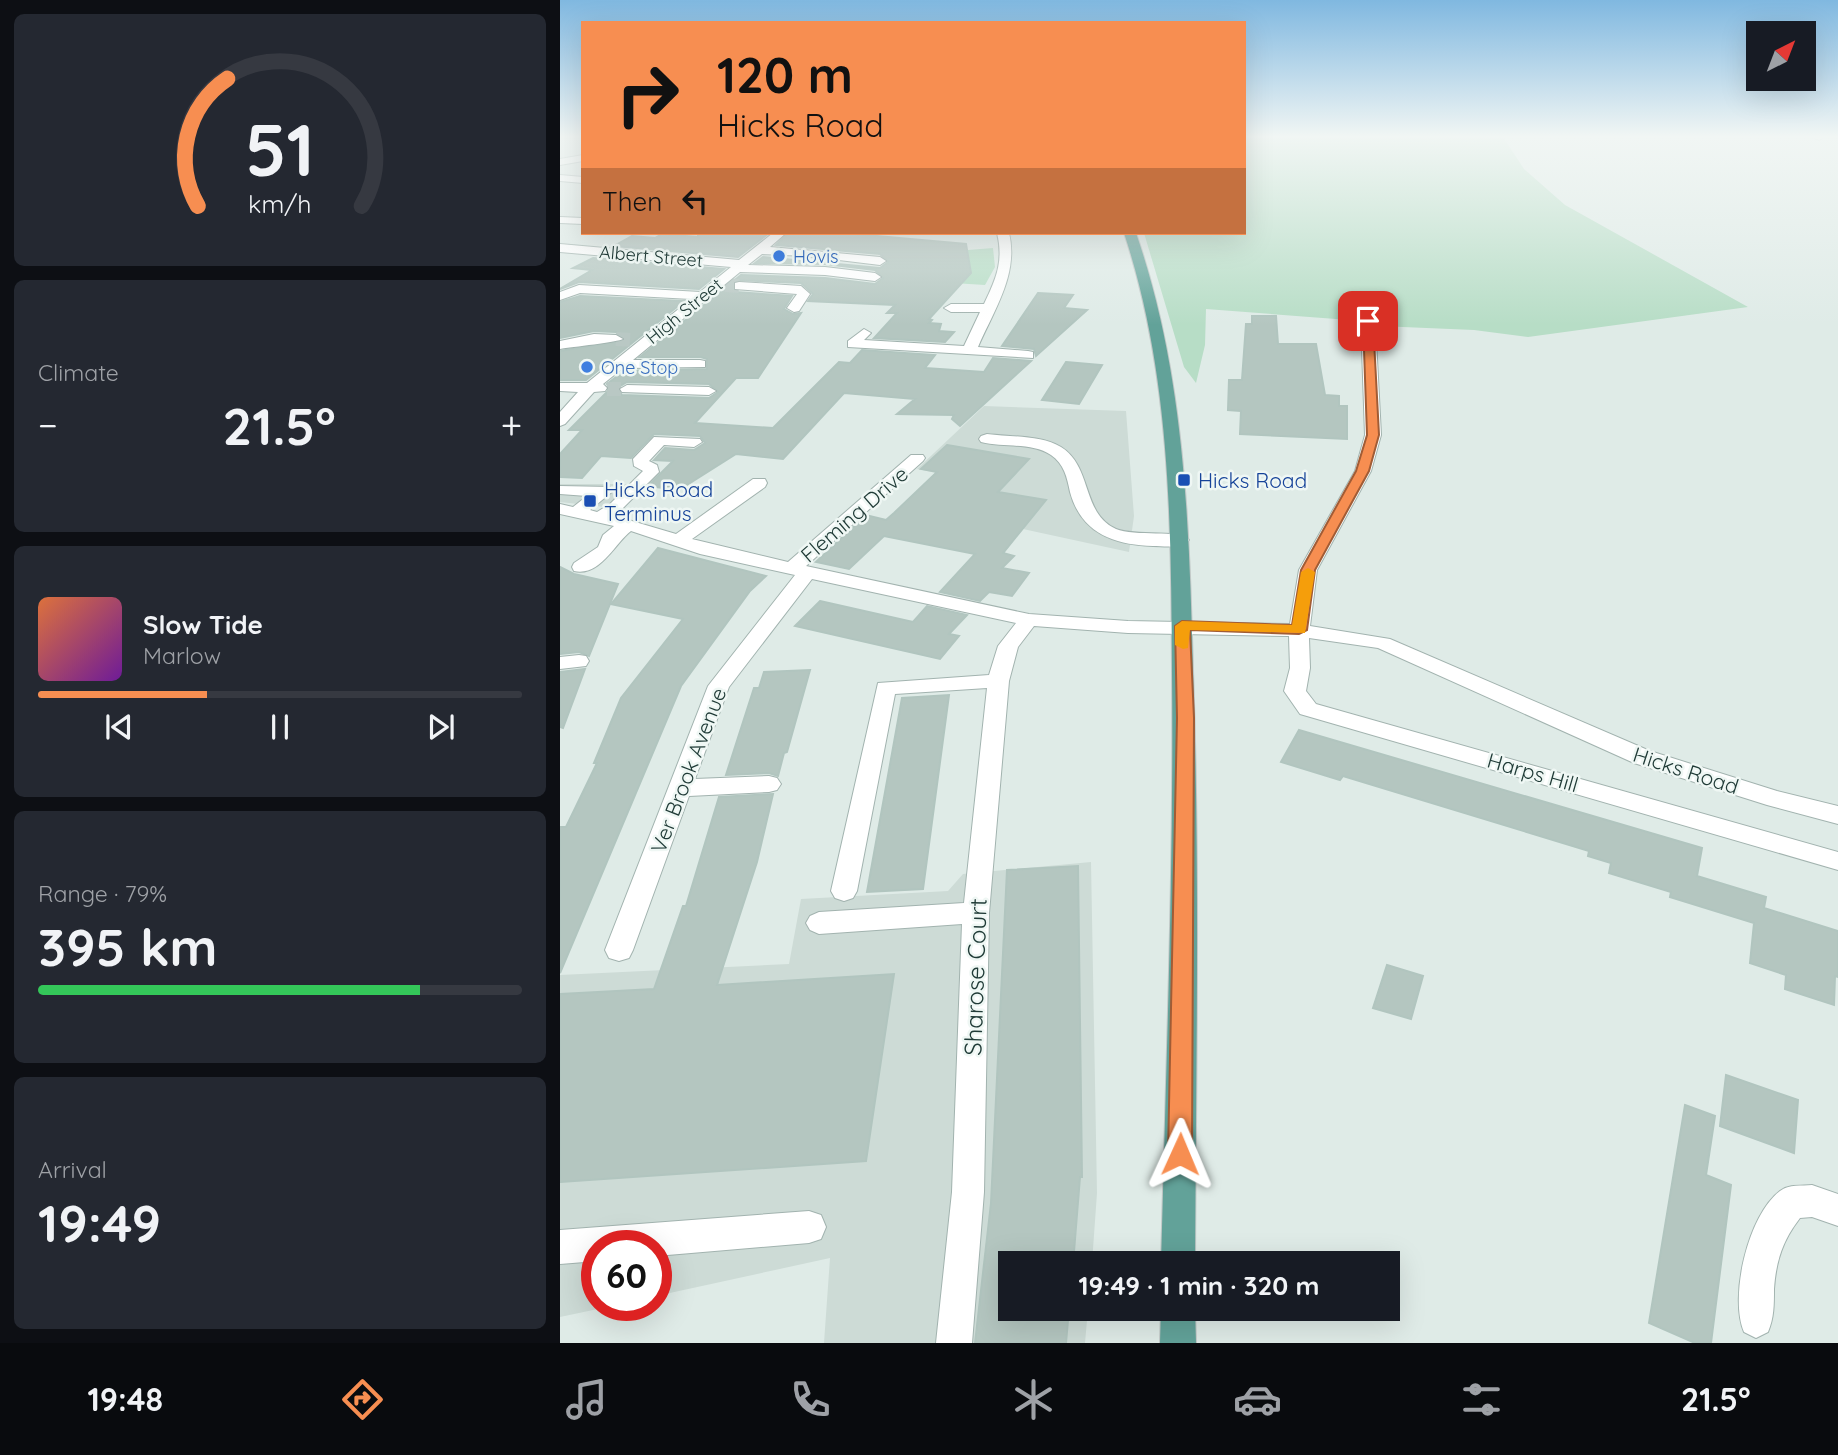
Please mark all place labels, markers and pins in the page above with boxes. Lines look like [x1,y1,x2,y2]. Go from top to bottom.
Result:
place label: Hovis [793,245,839,268]
marker: Hovis [771,248,787,264]
pin [1338,291,1398,351]
place label: One Stop [601,356,678,379]
marker: One Stop [579,359,595,375]
place label: Hicks Road [1198,467,1307,493]
marker: Hicks Road [1176,472,1192,488]
place label: Hicks Road Terminus [604,476,713,526]
marker: Hicks Road Terminus [582,493,598,509]

